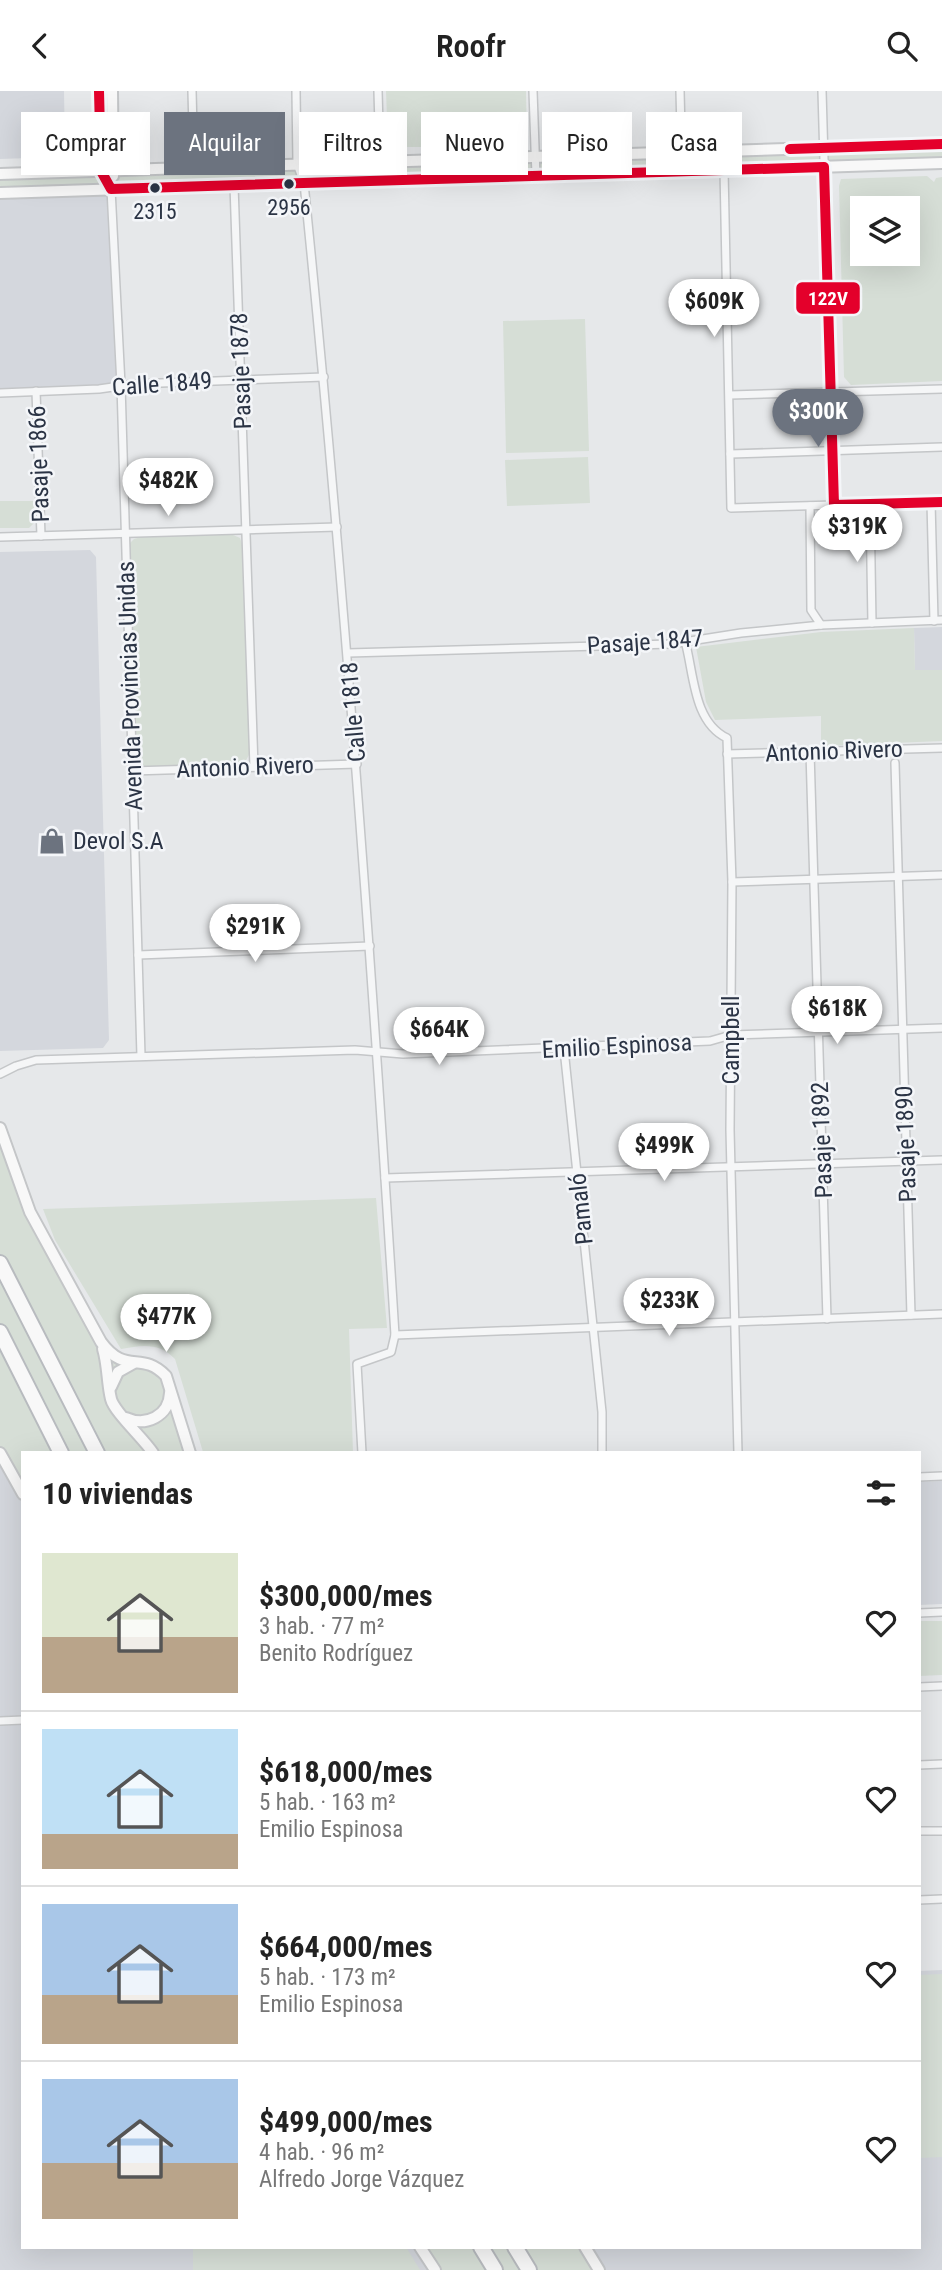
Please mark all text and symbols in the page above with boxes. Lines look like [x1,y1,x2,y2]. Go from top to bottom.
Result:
icon: back [21,27,59,65]
text: Roofr [436,27,506,65]
icon: search [883,27,921,65]
chip: Comprar [21,112,150,175]
chip: Alquilar [164,112,285,175]
chip: Filtros [299,112,407,175]
chip: Nuevo [421,112,528,175]
chip: Piso [542,112,632,175]
chip: Casa [646,112,742,175]
marker: 2956 [282,177,296,191]
marker: 2315 [148,181,162,195]
place label: 2956 [267,195,311,220]
map controls [850,196,920,266]
button: layers [850,196,920,266]
place label: 2315 [133,199,177,224]
pin: $609K [665,279,763,339]
line badge: 122V [795,281,861,315]
text: 122V [808,287,848,310]
text: $609K [684,288,744,315]
street label: Pasaje 1878 [225,312,257,430]
street label: Calle 1849 [111,367,213,401]
pin: $300K [769,389,867,449]
text: $300K [788,398,848,425]
street label: Pasaje 1866 [23,405,55,523]
pin: $482K [119,459,217,518]
text: $482K [138,467,198,494]
pin: $319K [808,505,906,564]
text: $319K [827,513,887,540]
street label: Avenida Provincias Unidas [112,561,148,811]
street label: Pasaje 1847 [586,624,704,660]
street label: Calle 1818 [335,661,371,763]
street label: Antonio Rivero [765,735,903,767]
street label: Antonio Rivero [176,751,314,783]
shop icon: Devol S.A [37,826,67,856]
place label: Devol S.A [73,827,164,855]
pin: $291K [206,905,304,964]
text: $291K [225,913,285,940]
pin: $618K [788,986,886,1046]
street label: Campbell [717,995,745,1085]
text: $618K [807,995,867,1022]
pin: $664K [390,1007,488,1067]
text: $664K [409,1016,469,1043]
street label: Emilio Espinosa [541,1028,693,1064]
street label: Pasaje 1892 [806,1081,838,1199]
street label: Pasaje 1890 [890,1085,922,1203]
pin: $499K [615,1123,713,1183]
text: $499K [634,1132,694,1159]
street label: Pamaló [563,1172,599,1246]
pin: $233K [620,1279,718,1338]
text: $233K [639,1287,699,1314]
pin: $477K [117,1295,215,1354]
text: $477K [136,1303,196,1330]
icon: filters [862,1474,900,1512]
text: 10 viviendas [42,1476,193,1511]
text: $300,000/mes [259,1578,433,1613]
icon: home [98,1581,182,1665]
icon: heart [862,1604,900,1642]
text: 3 hab. · 77 m² [259,1613,384,1640]
text: Benito Rodríguez [259,1640,413,1667]
text: $618,000/mes [259,1754,433,1789]
icon: home [98,1757,182,1841]
icon: heart [862,1780,900,1818]
text: 5 hab. · 163 m² [259,1789,396,1816]
text: Emilio Espinosa [259,1816,403,1843]
text: $664,000/mes [259,1929,433,1964]
icon: home [98,1932,182,2016]
icon: heart [862,1955,900,1993]
text: 5 hab. · 173 m² [259,1964,396,1991]
text: Emilio Espinosa [259,1991,403,2018]
text: $499,000/mes [259,2104,433,2139]
icon: home [98,2107,182,2191]
icon: heart [862,2130,900,2168]
text: 4 hab. · 96 m² [259,2139,384,2166]
text: Alfredo Jorge Vázquez [259,2166,464,2193]

